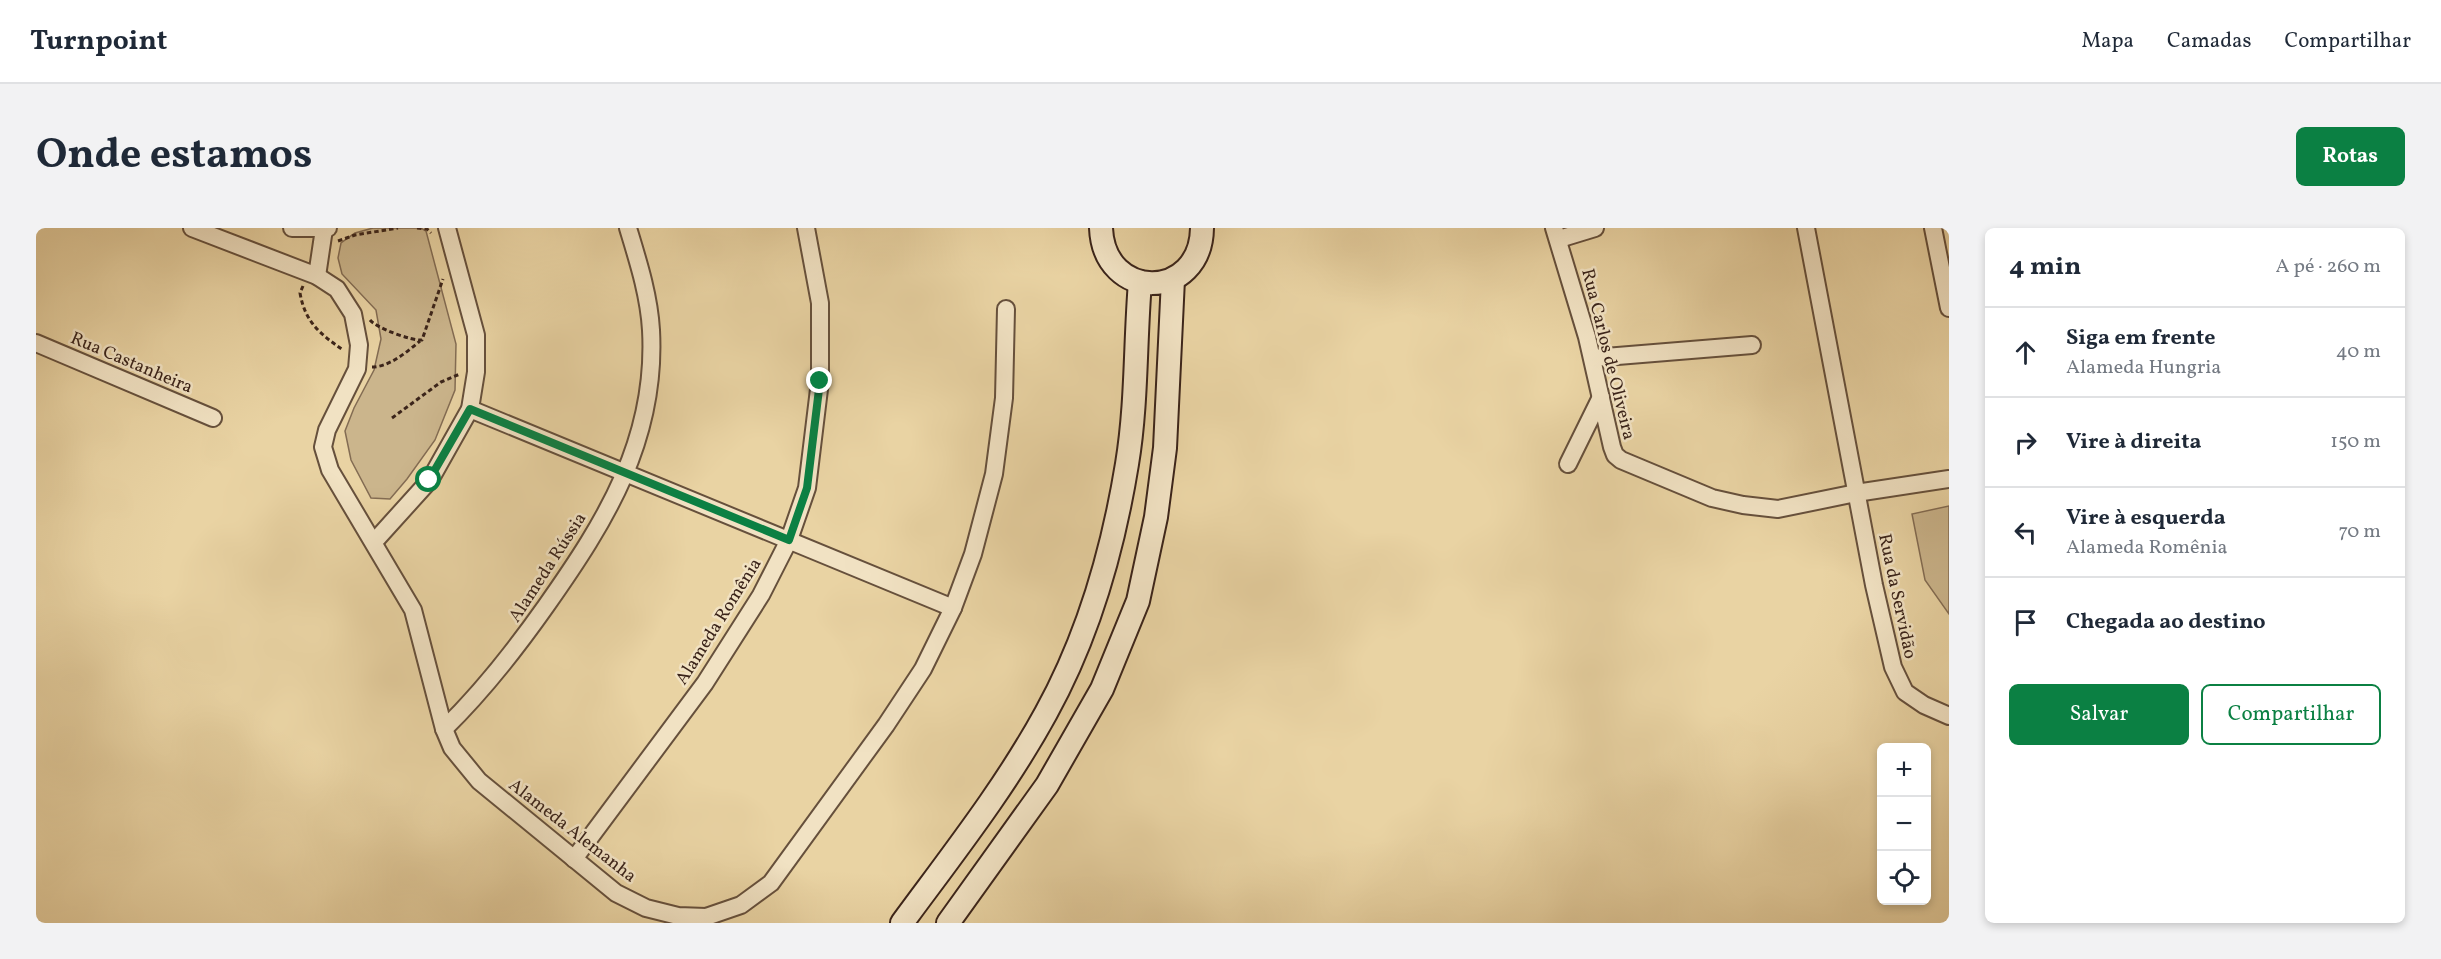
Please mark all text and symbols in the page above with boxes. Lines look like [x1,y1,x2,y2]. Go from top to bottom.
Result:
text: Turnpoint [30,22,167,61]
text: Mapa [2081,27,2134,56]
text: Camadas [2167,27,2251,56]
text: Compartilhar [2284,27,2411,56]
text: Onde estamos [36,127,312,186]
button: Rotas [2296,127,2405,186]
text: 4 min [2009,249,2081,285]
text: A pé · 260 m [2275,253,2381,281]
street label: Rua Carlos de Oliveira [1574,266,1641,443]
text: Siga em frente [2066,323,2216,354]
street label: Rua Castanheira [66,326,196,400]
icon: ahead [2009,336,2042,369]
text: 40 m [2336,338,2381,366]
text: Alameda Hungria [2066,354,2221,382]
route end [806,367,832,393]
icon: right [2009,426,2042,459]
text: Vire à direita [2066,427,2202,458]
text: 150 m [2330,428,2381,456]
route start [415,466,441,492]
text: Vire à esquerda [2066,503,2226,534]
street label: Alameda Rússia [503,508,593,628]
icon: left [2009,516,2042,549]
text: 70 m [2338,518,2381,546]
street label: Rua da Servidão [1871,531,1922,661]
text: Alameda Romênia [2066,534,2227,562]
street label: Alameda Romênia [670,554,768,690]
icon: arrive [2009,606,2042,639]
text: Chegada ao destino [2066,607,2266,638]
button: Salvar [2009,684,2189,745]
button: Compartilhar [2201,684,2381,745]
map controls [1877,743,1931,905]
button: + [1877,743,1931,797]
street label: Alameda Alemanha [503,773,641,889]
button: − [1877,797,1931,851]
button: locate [1877,851,1931,905]

